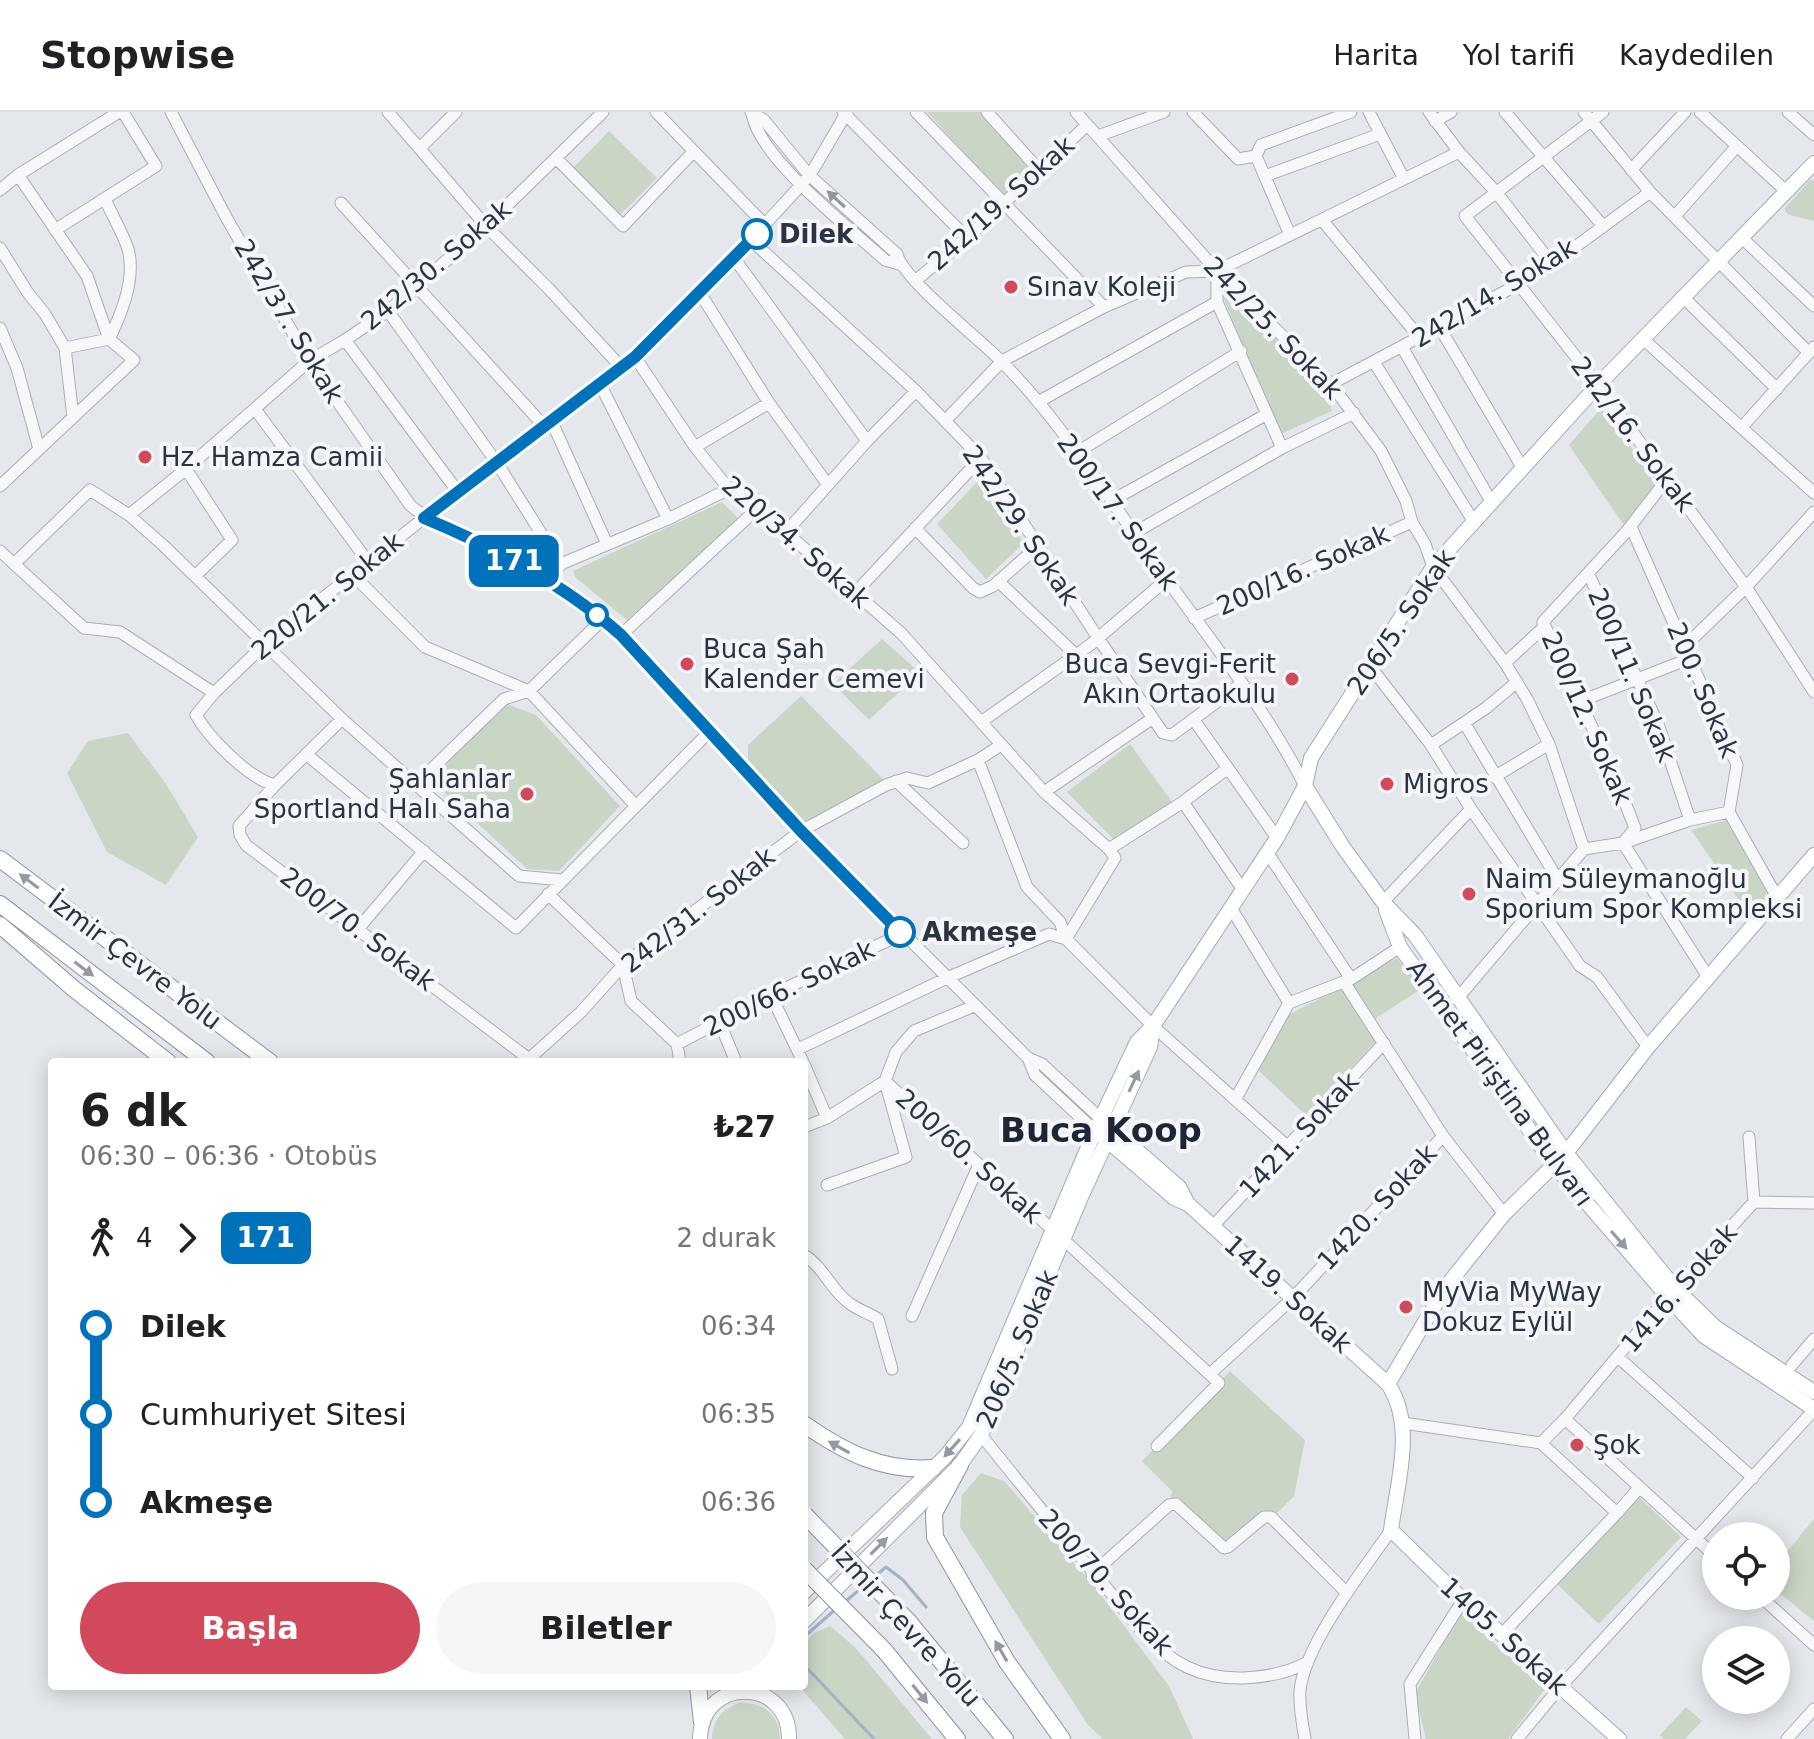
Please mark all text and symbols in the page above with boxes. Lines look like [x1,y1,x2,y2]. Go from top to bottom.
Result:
text: Stopwise [40,33,235,77]
text: Harita [1333,39,1419,72]
text: Yol tarifi [1463,39,1575,72]
text: Kaydedilen [1619,39,1774,72]
street label: 242/19. Sokak [922,130,1080,276]
one-way arrow [826,190,846,208]
street label: 242/30. Sokak [355,194,517,336]
marker: Dilek [742,219,772,249]
place label: Dilek [779,219,854,249]
street label: 242/14. Sokak [1407,232,1581,354]
street label: 242/37. Sokak [228,234,350,408]
street label: 242/25. Sokak [1198,251,1348,405]
place label: Sınav Koleji [1027,272,1176,302]
marker: Sınav Koleji [1002,278,1020,296]
street label: 242/16. Sokak [1565,351,1701,517]
street label: 200/17. Sokak [1051,428,1185,596]
street label: 242/29. Sokak [957,440,1085,610]
place label: Hz. Hamza Camii [161,442,383,472]
marker: Hz. Hamza Camii [136,448,154,466]
street label: 220/34. Sokak [716,470,876,614]
street label: 200/16. Sokak [1212,518,1394,622]
street label: 220/21. Sokak [245,526,409,666]
line badge: 171 [468,535,560,587]
street label: 206/5. Sokak [1341,543,1461,701]
text: 171 [485,544,543,577]
street label: 200/11. Sokak [1582,584,1682,766]
unlabelled marker [586,604,608,626]
street label: 200. Sokak [1661,618,1745,762]
street label: 200/12. Sokak [1535,627,1639,809]
place label: Buca Şah Kalender Cemevi [703,634,925,694]
place label: Buca Sevgi-Ferit Akın Ortaokulu [1065,649,1276,709]
marker: Buca Şah Kalender Cemevi [678,655,696,673]
marker: Buca Sevgi-Ferit Akın Ortaokulu [1283,670,1301,688]
place label: Şahlanlar Sportland Halı Saha [254,764,511,824]
place label: Migros [1403,769,1489,799]
marker: Migros [1378,775,1396,793]
marker: Şahlanlar Sportland Halı Saha [518,785,536,803]
street label: 242/31. Sokak [615,841,781,979]
street label: 200/70. Sokak [275,861,441,997]
place label: Naim Süleymanoğlu Sporium Spor Kompleksi [1485,864,1802,924]
one-way arrow [18,873,39,889]
street label: İzmir Çevre Yolu [43,885,228,1036]
marker: Naim Süleymanoğlu Sporium Spor Kompleksi [1460,885,1478,903]
marker: Akmeşe [885,917,915,947]
place label: Akmeşe [922,917,1037,947]
street label: 200/66. Sokak [699,934,879,1042]
street label: Ahmet Piriştina Bulvarı [1401,954,1599,1212]
one-way arrow [74,960,94,976]
street label: 1421. Sokak [1233,1066,1365,1204]
one-way arrow [1127,1069,1141,1092]
street label: 200/60. Sokak [890,1083,1048,1229]
text: 6 dk [80,1085,187,1136]
text: ₺27 [713,1109,776,1144]
district label: Buca Koop [1000,1110,1202,1150]
street label: 1420. Sokak [1311,1138,1443,1276]
text: 06:30 – 06:36 · Otobüs [80,1141,377,1171]
icon: walk [80,1216,124,1260]
icon: forward [165,1216,209,1260]
street label: 1416. Sokak [1615,1218,1743,1358]
text: 171 [237,1221,295,1254]
text: 4 [136,1223,153,1253]
text: 2 durak [677,1223,776,1253]
street label: 1419. Sokak [1218,1229,1358,1359]
one-way arrow [1610,1230,1627,1250]
street label: 206/5. Sokak [970,1265,1064,1433]
place label: MyVia MyWay Dokuz Eylül [1422,1277,1602,1337]
marker: MyVia MyWay Dokuz Eylül [1397,1298,1415,1316]
text: Dilek [140,1309,226,1344]
text: 06:34 [701,1311,776,1341]
text: Cumhuriyet Sitesi [140,1397,407,1432]
text: 06:35 [701,1399,776,1429]
place label: Şok [1593,1430,1640,1460]
marker: Şok [1568,1436,1586,1454]
one-way arrow [944,1439,962,1458]
one-way arrow [828,1440,851,1454]
text: Akmeşe [140,1485,273,1520]
text: 06:36 [701,1487,776,1517]
street label: 200/70. Sokak [1033,1503,1179,1661]
map controls [1702,1522,1790,1714]
button: locate [1702,1522,1790,1610]
street label: İzmir Çevre Yolu [825,1537,988,1713]
one-way arrow [869,1537,888,1556]
street label: 1405. Sokak [1434,1571,1574,1701]
button: Başla [80,1582,420,1674]
button: Biletler [436,1582,776,1674]
button: layers [1702,1626,1790,1714]
one-way arrow [994,1640,1008,1662]
one-way arrow [912,1684,929,1705]

